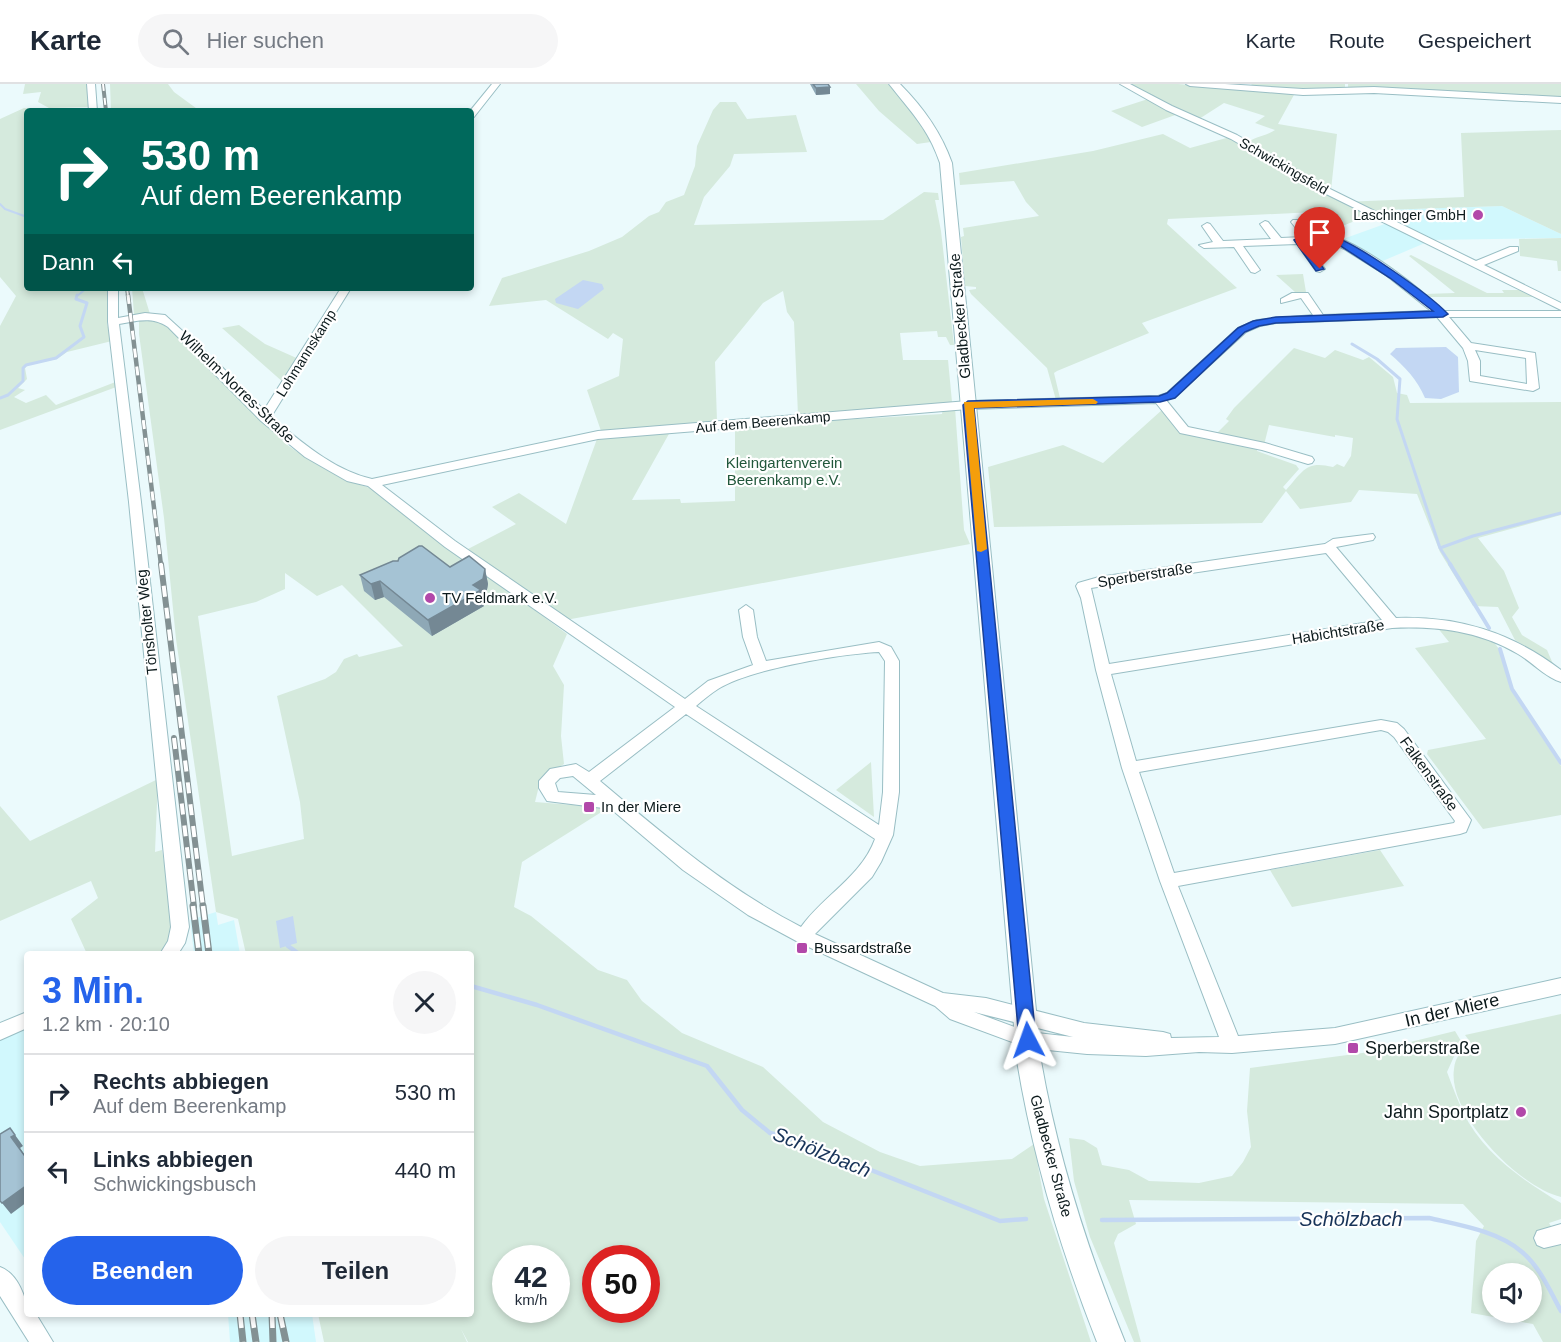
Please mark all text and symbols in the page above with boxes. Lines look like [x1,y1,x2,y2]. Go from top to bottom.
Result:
search box [138,14,558,68]
text: Karte [30,25,102,56]
icon: search [159,25,192,58]
text: Hier suchen [207,28,324,53]
text: Karte [1246,29,1296,52]
text: Route [1329,29,1385,52]
text: Gespeichert [1418,29,1531,52]
icon: right [42,132,120,210]
text: 530 m [141,132,260,179]
street label: Schwickingsfeld [1237,134,1331,198]
text: Auf dem Beerenkamp [141,181,402,211]
pin [1294,207,1345,269]
place label: Laschinger GmbH [1353,207,1466,223]
marker: Laschinger GmbH [1471,208,1485,222]
icon: arrive [1303,216,1336,249]
icon: left [107,246,140,279]
text: Dann [42,250,95,275]
street label: Gladbecker Straße [946,253,973,379]
street label: Lohmannskamp [273,306,339,399]
street label: Wilhelm-Norres-Straße [176,327,298,446]
street label: Auf dem Beerenkamp [695,408,831,436]
park label: Kleingartenverein Beerenkamp e.V. [726,454,842,488]
street label: Sperberstraße [1096,559,1194,590]
street label: Tönsholter Weg [133,569,160,675]
place label: TV Feldmark e.V. [442,589,557,606]
marker: TV Feldmark e.V. [423,591,437,605]
street label: Habichtstraße [1290,616,1385,647]
street label: Falkenstraße [1397,733,1462,814]
place label: In der Miere [601,798,681,815]
marker: In der Miere [582,800,596,814]
place label: Bussardstraße [814,939,912,956]
marker: Bussardstraße [795,941,809,955]
text: 3 Min. [42,970,144,1011]
button: close [393,971,456,1034]
street label: In der Miere [1403,989,1501,1031]
position arrow [996,1008,1060,1072]
text: 1.2 km · 20:10 [42,1013,170,1035]
place label: Sperberstraße [1365,1038,1480,1058]
marker: Sperberstraße [1346,1041,1360,1055]
text: Rechts abbiegen [93,1069,269,1094]
icon: right [42,1077,75,1110]
text: 530 m [395,1080,456,1105]
street label: Gladbecker Straße [1027,1093,1076,1219]
text: Auf dem Beerenkamp [93,1095,286,1117]
place label: Jahn Sportplatz [1384,1102,1509,1122]
marker: Jahn Sportplatz [1514,1105,1528,1119]
water label: Schölzbach [770,1122,874,1182]
text: Links abbiegen [93,1147,253,1172]
icon: left [42,1155,75,1188]
text: 440 m [395,1158,456,1183]
text: Schwickingsbusch [93,1173,256,1195]
water label: Schölzbach [1299,1208,1403,1230]
button: Beenden [42,1236,243,1305]
button: Teilen [255,1236,456,1305]
speed limit sign: 50 [582,1245,660,1323]
text: 42 [514,1260,548,1293]
map controls [1482,1263,1542,1323]
button: sound [1482,1263,1542,1323]
text: km/h [515,1291,547,1308]

